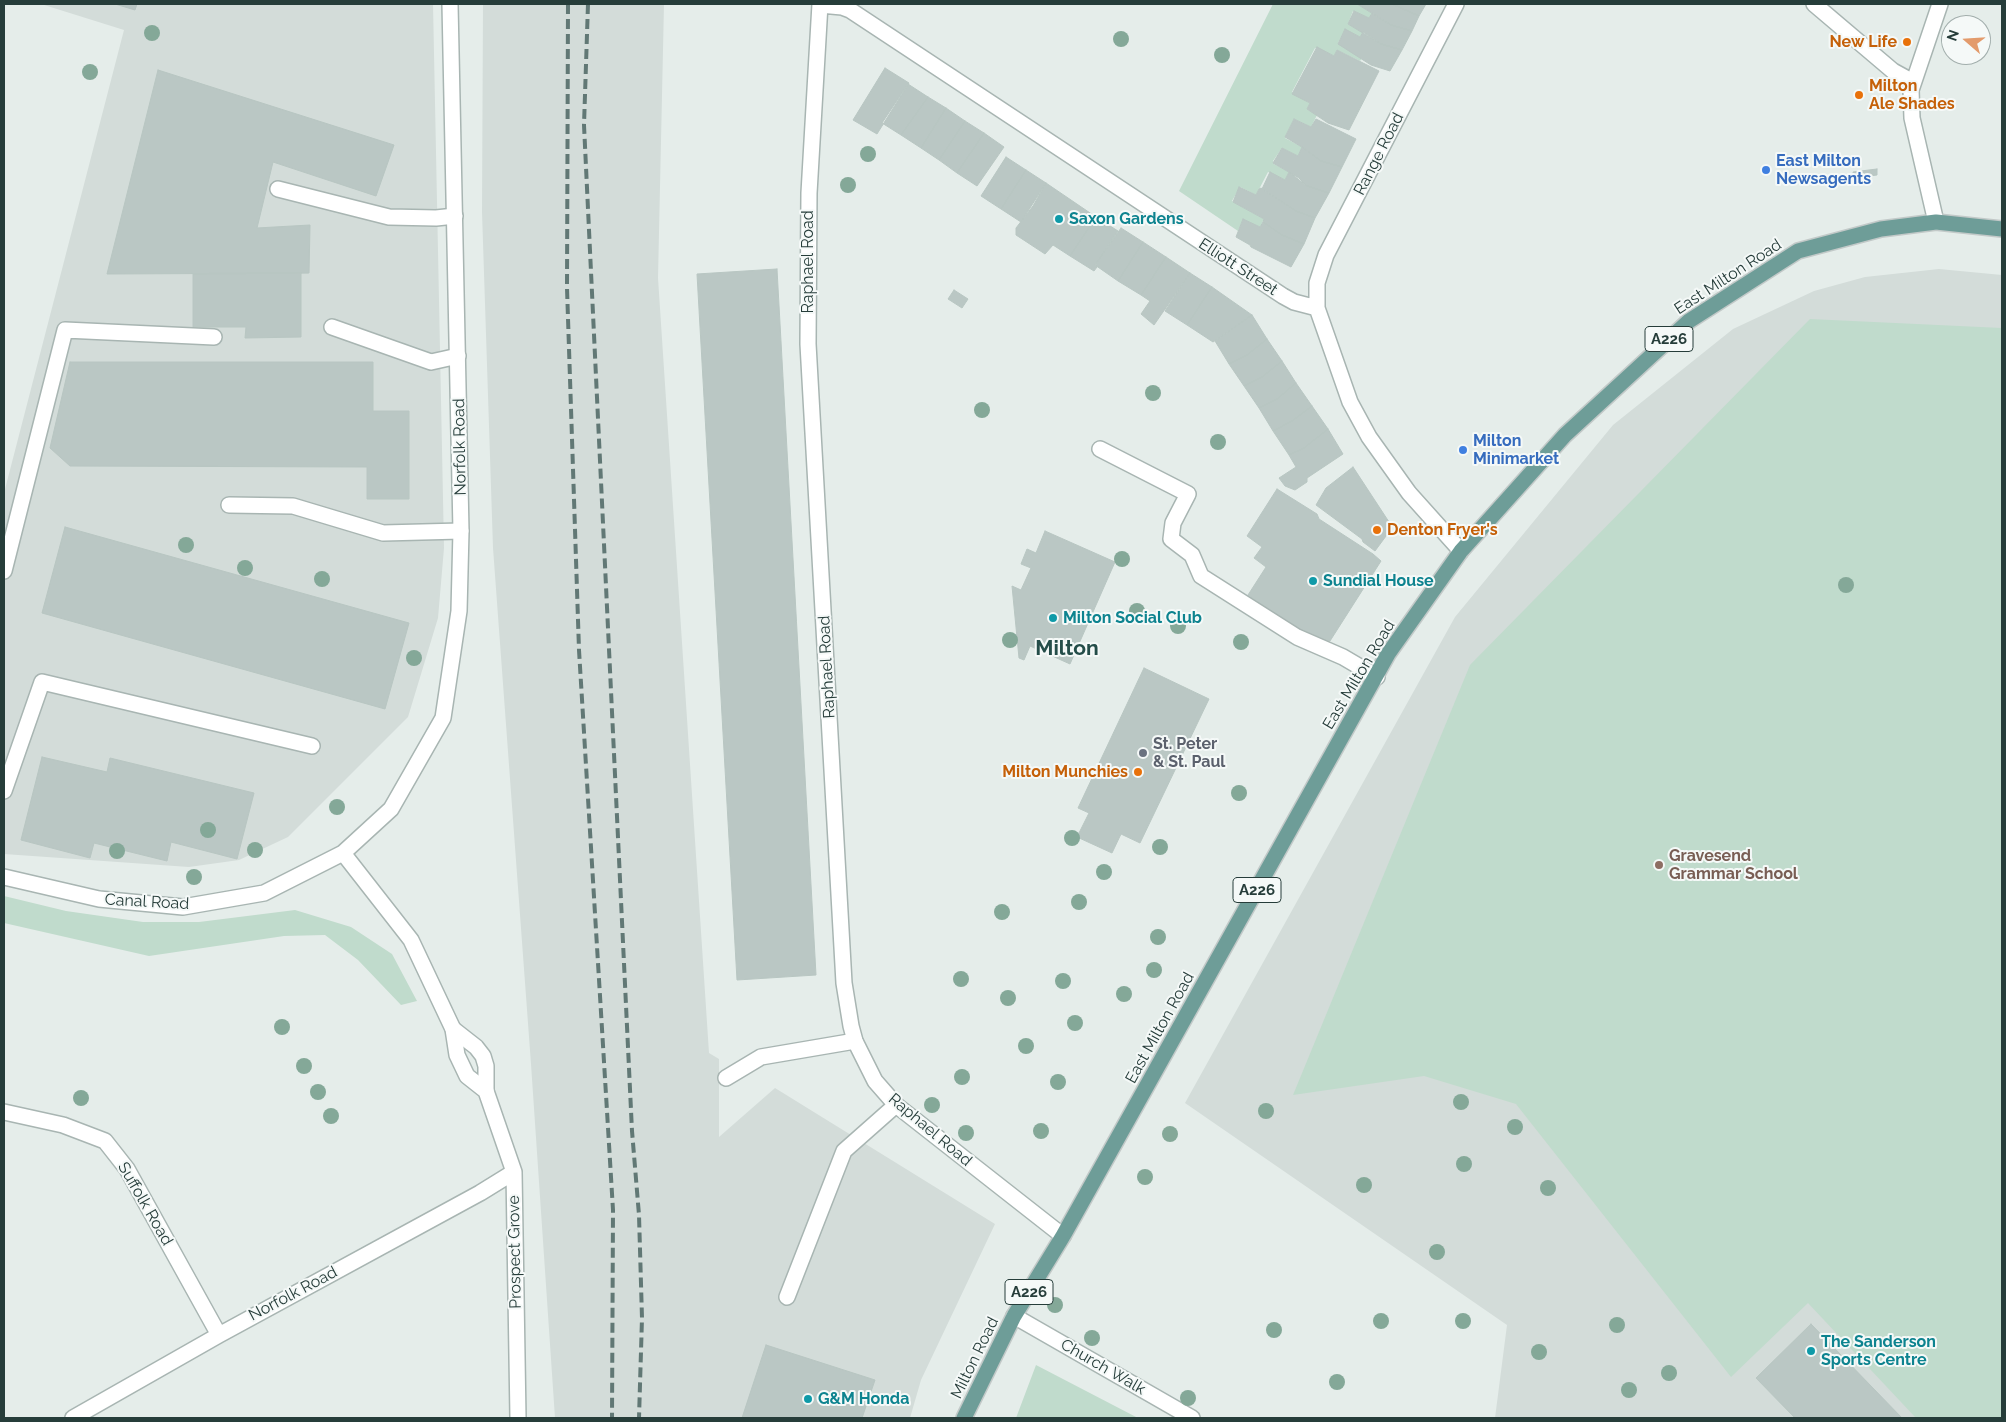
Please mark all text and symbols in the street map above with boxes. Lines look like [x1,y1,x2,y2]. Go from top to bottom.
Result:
north arrow [1941,15,1991,65]
text: N [1943,28,1962,43]
place label: New Life [1830,32,1897,52]
marker: New Life [1901,36,1913,48]
place label: Milton Ale Shades [1869,76,1955,114]
marker: Milton Ale Shades [1853,89,1865,101]
street label: Range Road [1350,109,1408,199]
place label: East Milton Newsagents [1776,151,1871,189]
marker: East Milton Newsagents [1760,164,1772,176]
place label: Saxon Gardens [1069,209,1184,229]
street label: Raphael Road [798,210,818,314]
marker: Saxon Gardens [1053,213,1065,225]
street label: Elliott Street [1195,234,1281,300]
street label: East Milton Road [1671,235,1785,319]
road number: A226 [1645,326,1693,352]
street label: Norfolk Road [450,398,470,496]
place label: Milton Minimarket [1473,431,1559,469]
marker: Milton Minimarket [1457,444,1469,456]
place label: Denton Fryer's [1387,520,1498,540]
marker: Denton Fryer's [1371,524,1383,536]
place label: Sundial House [1323,571,1434,591]
marker: Sundial House [1307,575,1319,587]
place label: Milton Social Club [1063,608,1202,628]
marker: Milton Social Club [1047,612,1059,624]
street label: Raphael Road [815,615,839,719]
street label: East Milton Road [1319,617,1399,733]
district label: Milton [1035,636,1099,662]
place label: St. Peter & St. Paul [1153,734,1225,772]
marker: St. Peter & St. Paul [1137,747,1149,759]
place label: Milton Munchies [1002,762,1128,782]
marker: Milton Munchies [1132,766,1144,778]
place label: Gravesend Grammar School [1669,846,1798,884]
marker: Gravesend Grammar School [1653,859,1665,871]
road number: A226 [1233,878,1281,902]
street label: Canal Road [104,890,190,914]
street label: East Milton Road [1122,969,1198,1087]
street label: Raphael Road [884,1089,976,1171]
street label: Suffolk Road [113,1159,177,1249]
street label: Prospect Grove [504,1195,526,1309]
street label: Norfolk Road [246,1263,340,1325]
road number: A226 [1005,1280,1053,1304]
street label: Milton Road [947,1314,1003,1402]
place label: The Sanderson Sports Centre [1821,1332,1936,1370]
street label: Church Walk [1057,1335,1149,1399]
marker: The Sanderson Sports Centre [1805,1345,1817,1357]
place label: G&M Honda [818,1389,909,1409]
marker: G&M Honda [802,1393,814,1405]

